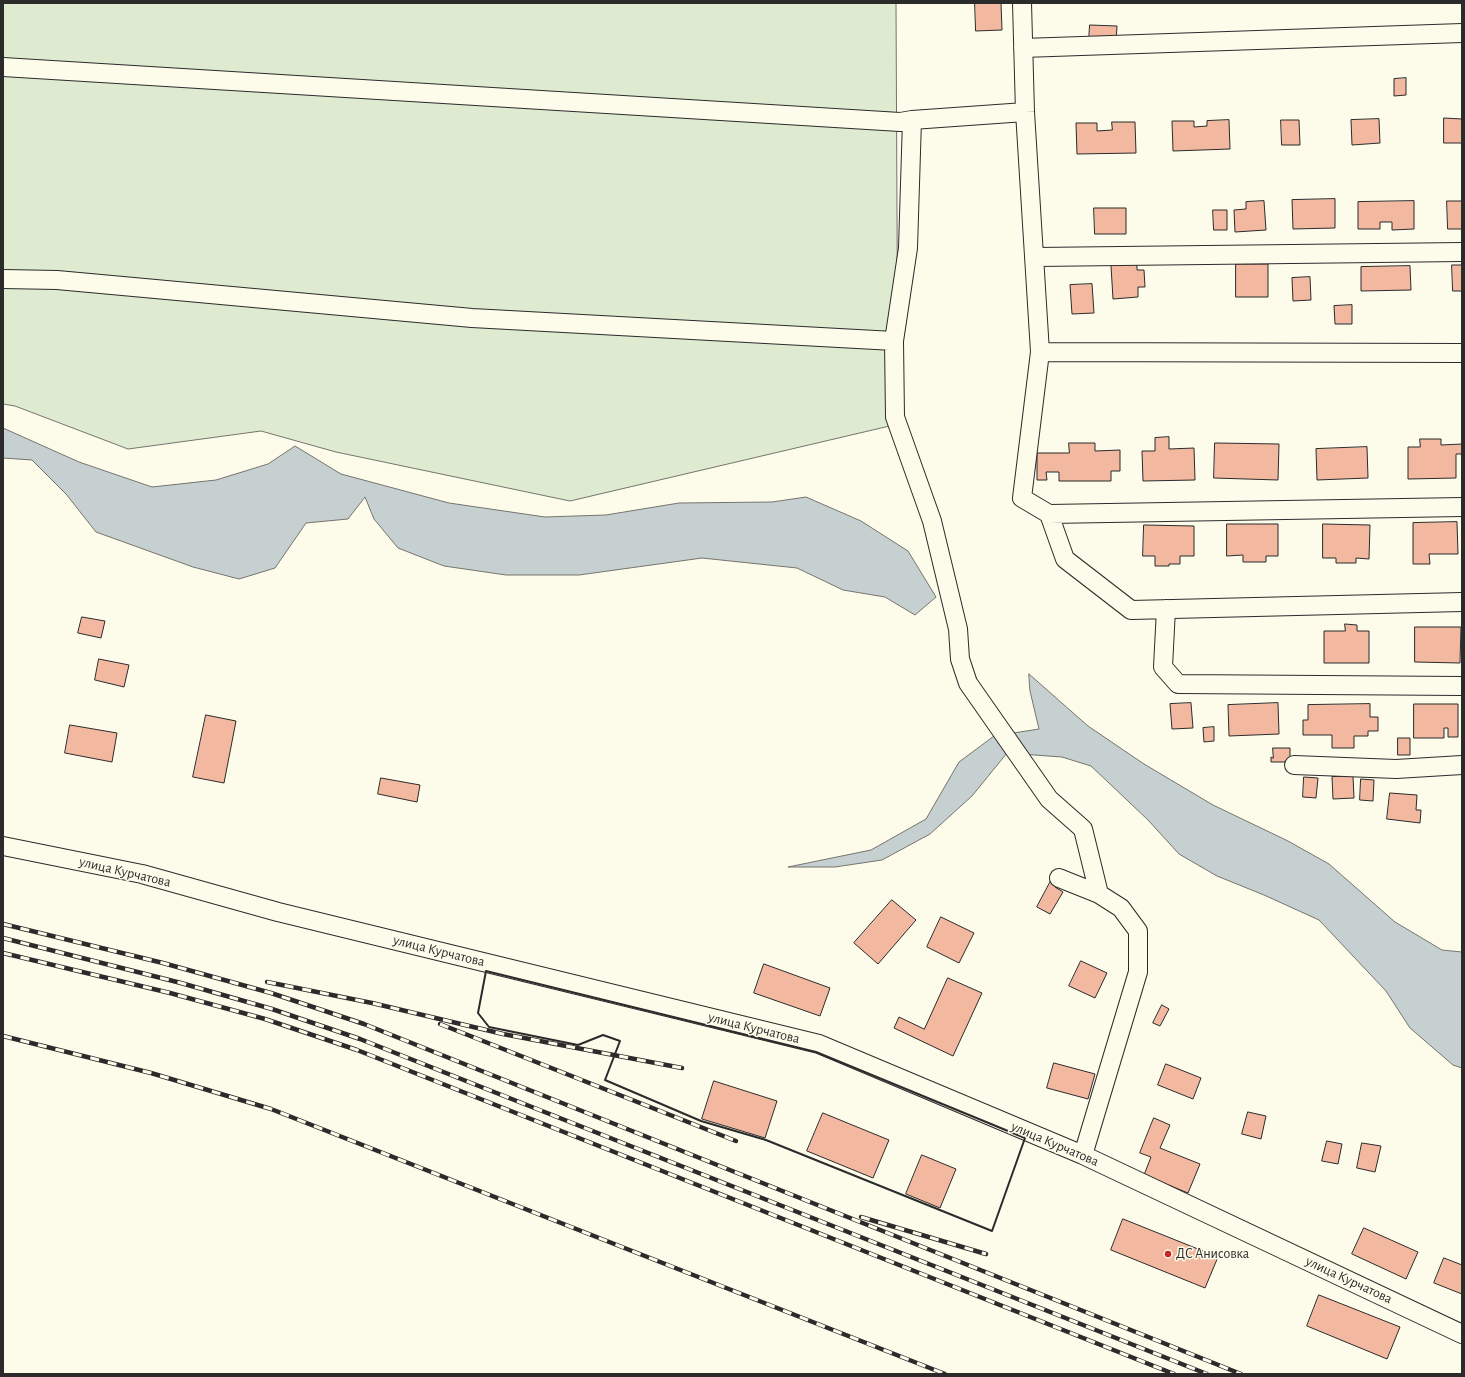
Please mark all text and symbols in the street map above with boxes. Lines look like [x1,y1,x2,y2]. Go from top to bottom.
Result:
street label: улица Курчатова [77,853,173,891]
street label: улица Курчатова [392,932,486,970]
street label: улица Курчатова [707,1009,801,1047]
street label: улица Курчатова [1009,1118,1101,1170]
place label: ДС Анисовка [1176,1246,1249,1262]
marker: ДС Анисовка [1163,1249,1173,1259]
street label: улица Курчатова [1303,1253,1395,1307]

